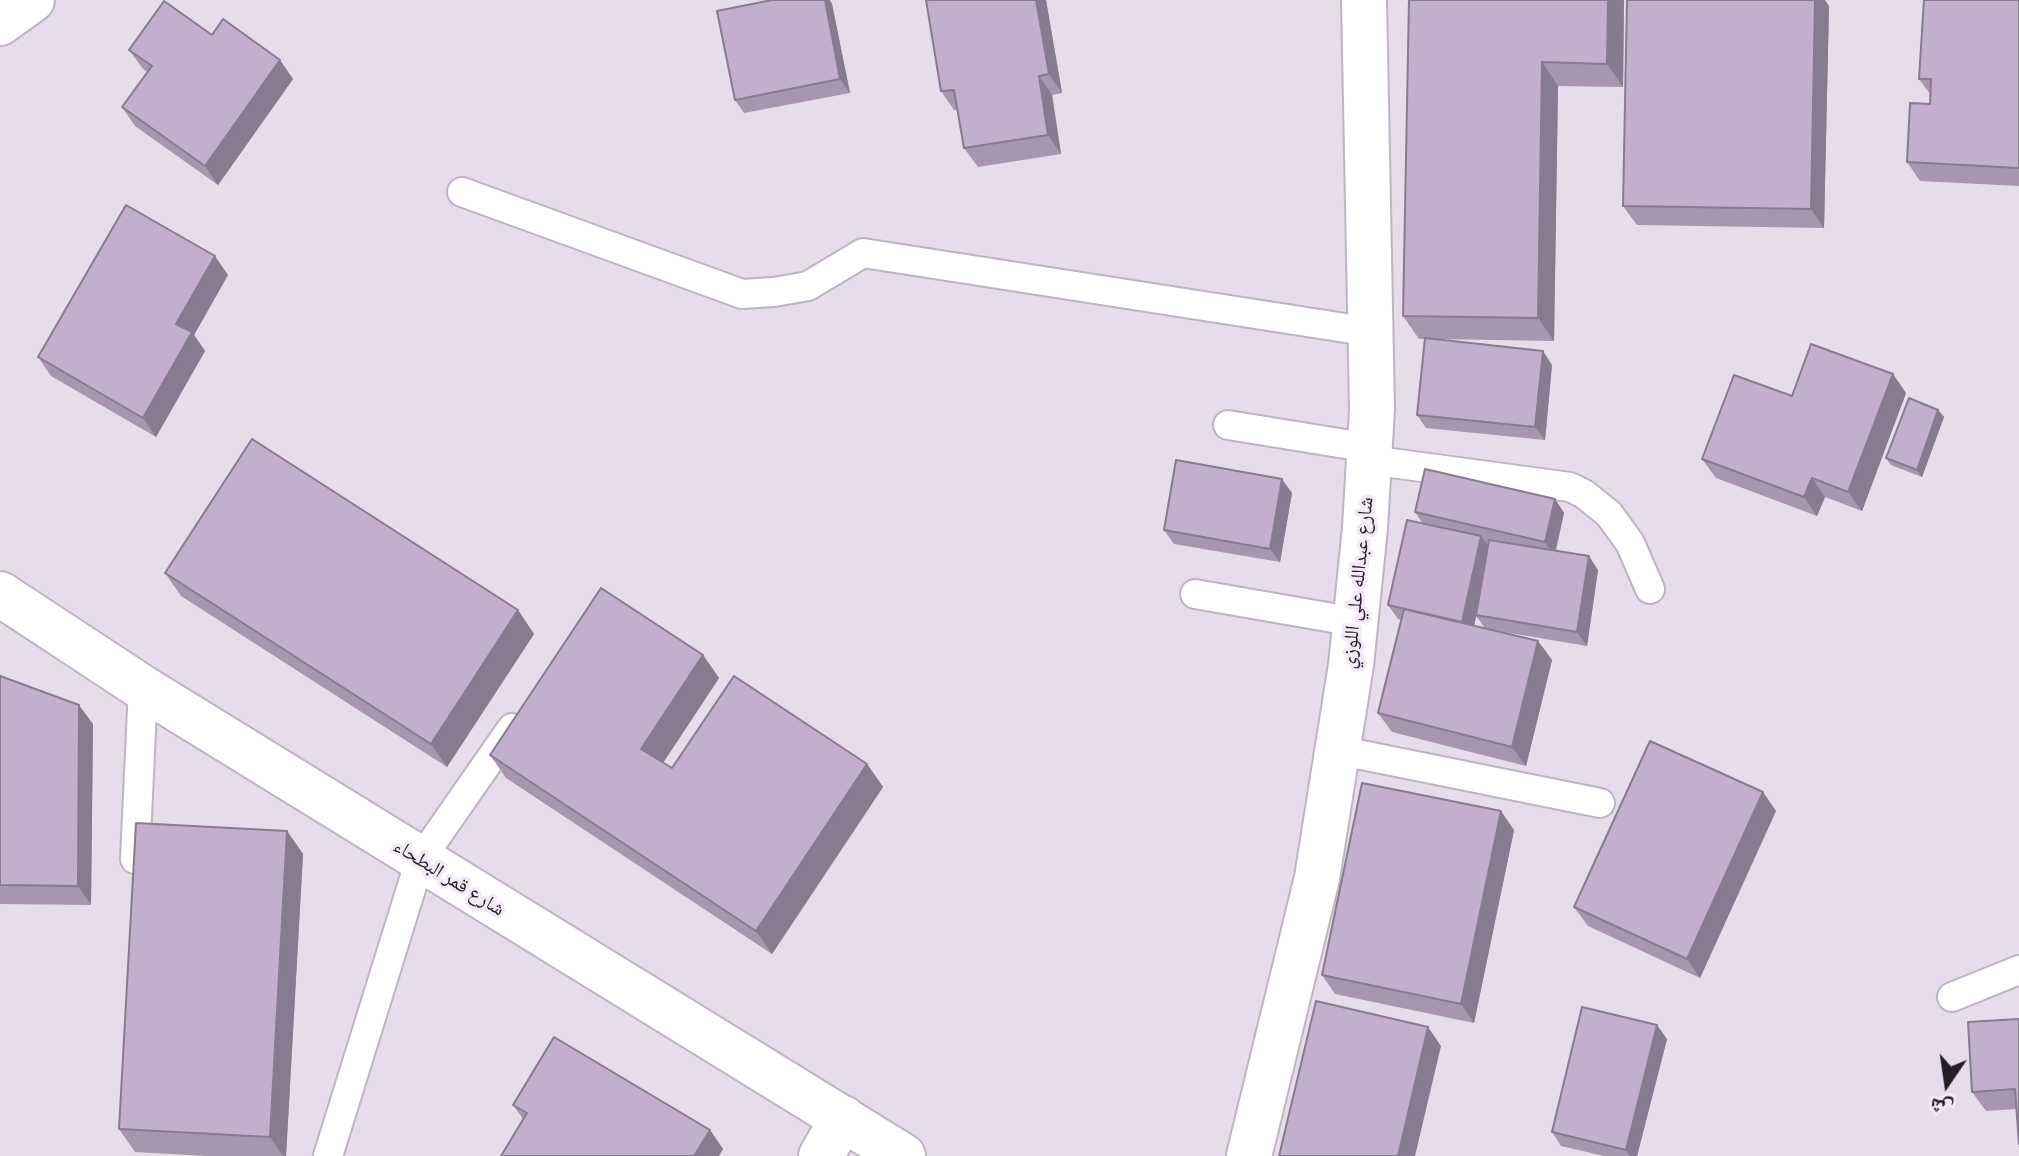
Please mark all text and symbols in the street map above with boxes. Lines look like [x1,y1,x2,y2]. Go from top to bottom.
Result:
street label: شارع عبدالله علي اللوزي [1337,496,1379,670]
street label: شارع قمر البطحاء [389,834,509,922]
north arrow [1907,1044,1987,1124]
text: ش [1927,1092,1956,1124]

